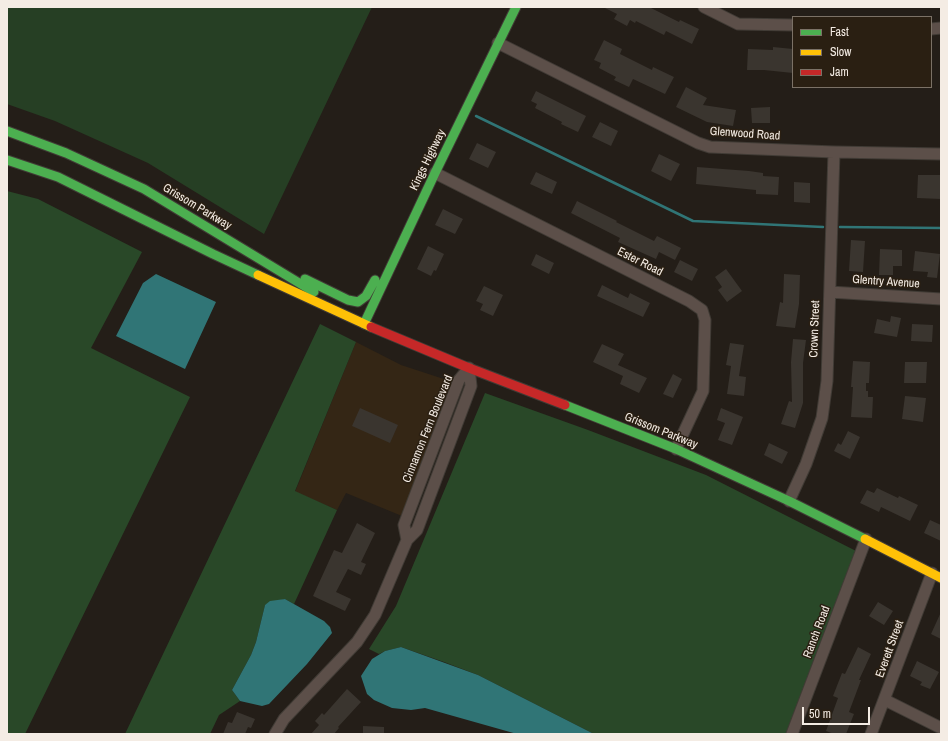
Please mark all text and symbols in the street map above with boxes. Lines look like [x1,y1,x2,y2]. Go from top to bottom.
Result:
legend [792,16,932,88]
text: Fast [830,24,849,40]
text: Slow [830,44,851,60]
text: Jam [830,64,849,80]
street label: Glenwood Road [709,124,781,144]
street label: Kings Highway [407,127,449,193]
street label: Grissom Parkway [160,181,234,233]
street label: Ester Road [615,244,665,280]
street label: Glentry Avenue [852,272,920,292]
street label: Crown Street [807,300,823,358]
street label: Cinnamon Fern Boulevard [400,373,456,485]
street label: Grissom Parkway [622,410,700,452]
street label: Ranch Road [800,604,834,660]
street label: Everett Street [873,618,907,680]
scale bar [804,699,872,725]
text: 50 m [809,706,831,722]

